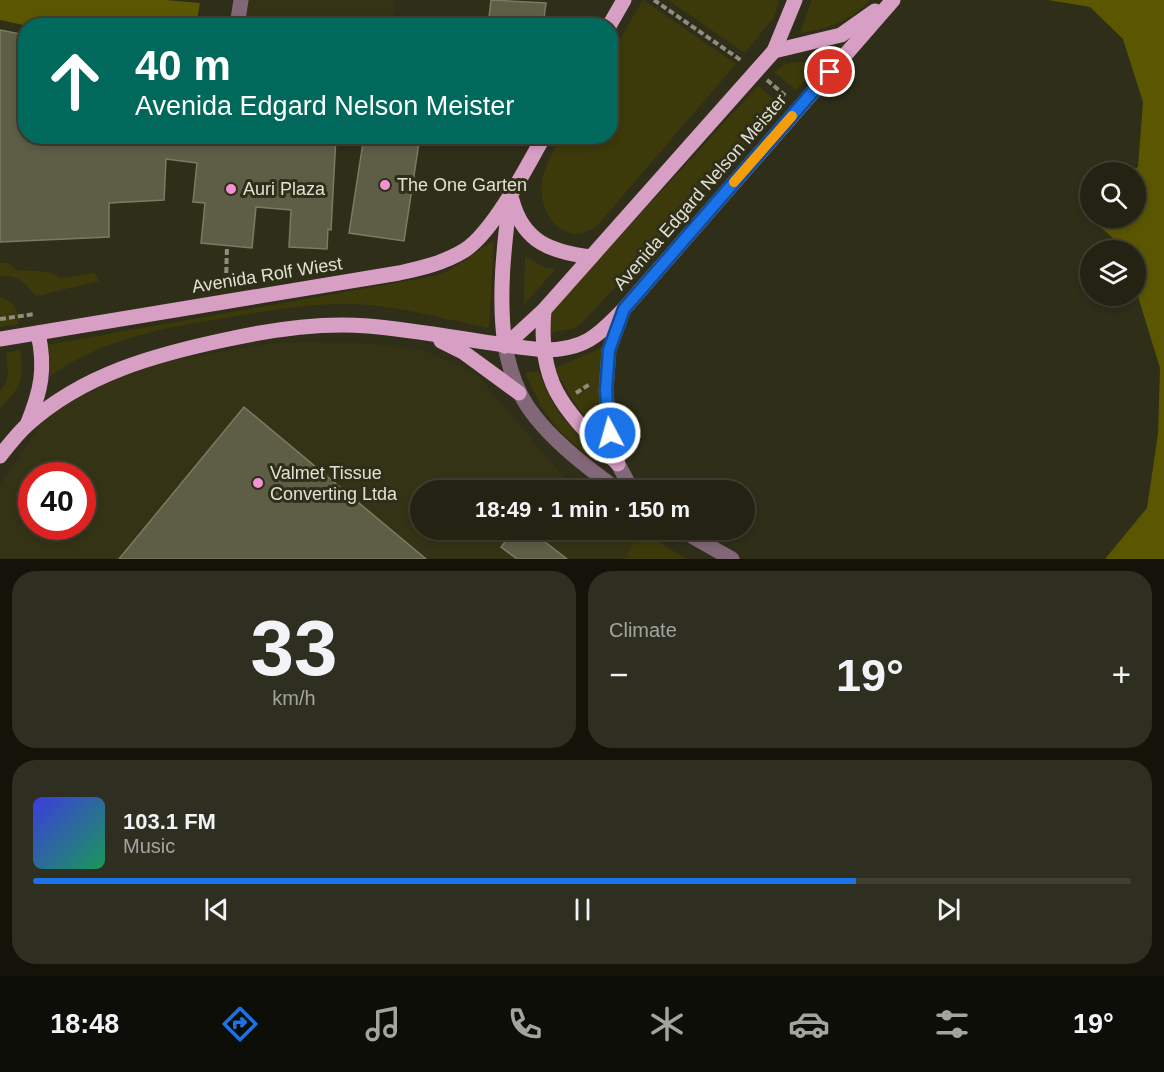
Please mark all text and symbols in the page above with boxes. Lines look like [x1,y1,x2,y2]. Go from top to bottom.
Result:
icon: ahead [36,42,114,120]
text: 40 m [135,42,231,89]
pin [804,46,855,97]
icon: arrive [813,55,846,88]
street label: Avenida Edgard Nelson Meister [610,90,790,294]
text: Avenida Edgard Nelson Meister [135,91,514,121]
map controls [1080,162,1146,306]
button: search [1080,162,1146,228]
place label: The One Garten [397,175,527,195]
marker: The One Garten [378,178,392,192]
place label: Auri Plaza [243,179,326,199]
marker: Auri Plaza [224,182,238,196]
button: layers [1080,240,1146,306]
street label: Avenida Rolf Wiest [191,253,343,297]
position arrow [578,401,642,465]
speed limit sign: 40 [18,462,96,540]
place label: Valmet Tissue Converting Ltda [270,463,398,504]
marker: Valmet Tissue Converting Ltda [251,476,265,490]
text: 18:49 · 1 min · 150 m [475,497,690,522]
text: 33 [251,604,337,692]
text: Climate [609,619,677,641]
text: 19° [836,650,904,701]
text: − [609,656,628,693]
text: + [1112,656,1131,693]
text: km/h [272,687,316,709]
text: 103.1 FM [123,809,216,834]
text: Music [123,835,175,857]
icon: previous [200,893,233,926]
icon: pause [566,893,599,926]
icon: next [932,893,965,926]
icon: directions [219,1003,261,1045]
icon: music [362,1003,404,1045]
icon: phone [504,1003,546,1045]
icon: climate [646,1003,688,1045]
icon: car [788,1003,830,1045]
icon: filters [931,1003,973,1045]
text: 18:48 [50,1009,119,1039]
text: 19° [1073,1009,1114,1039]

